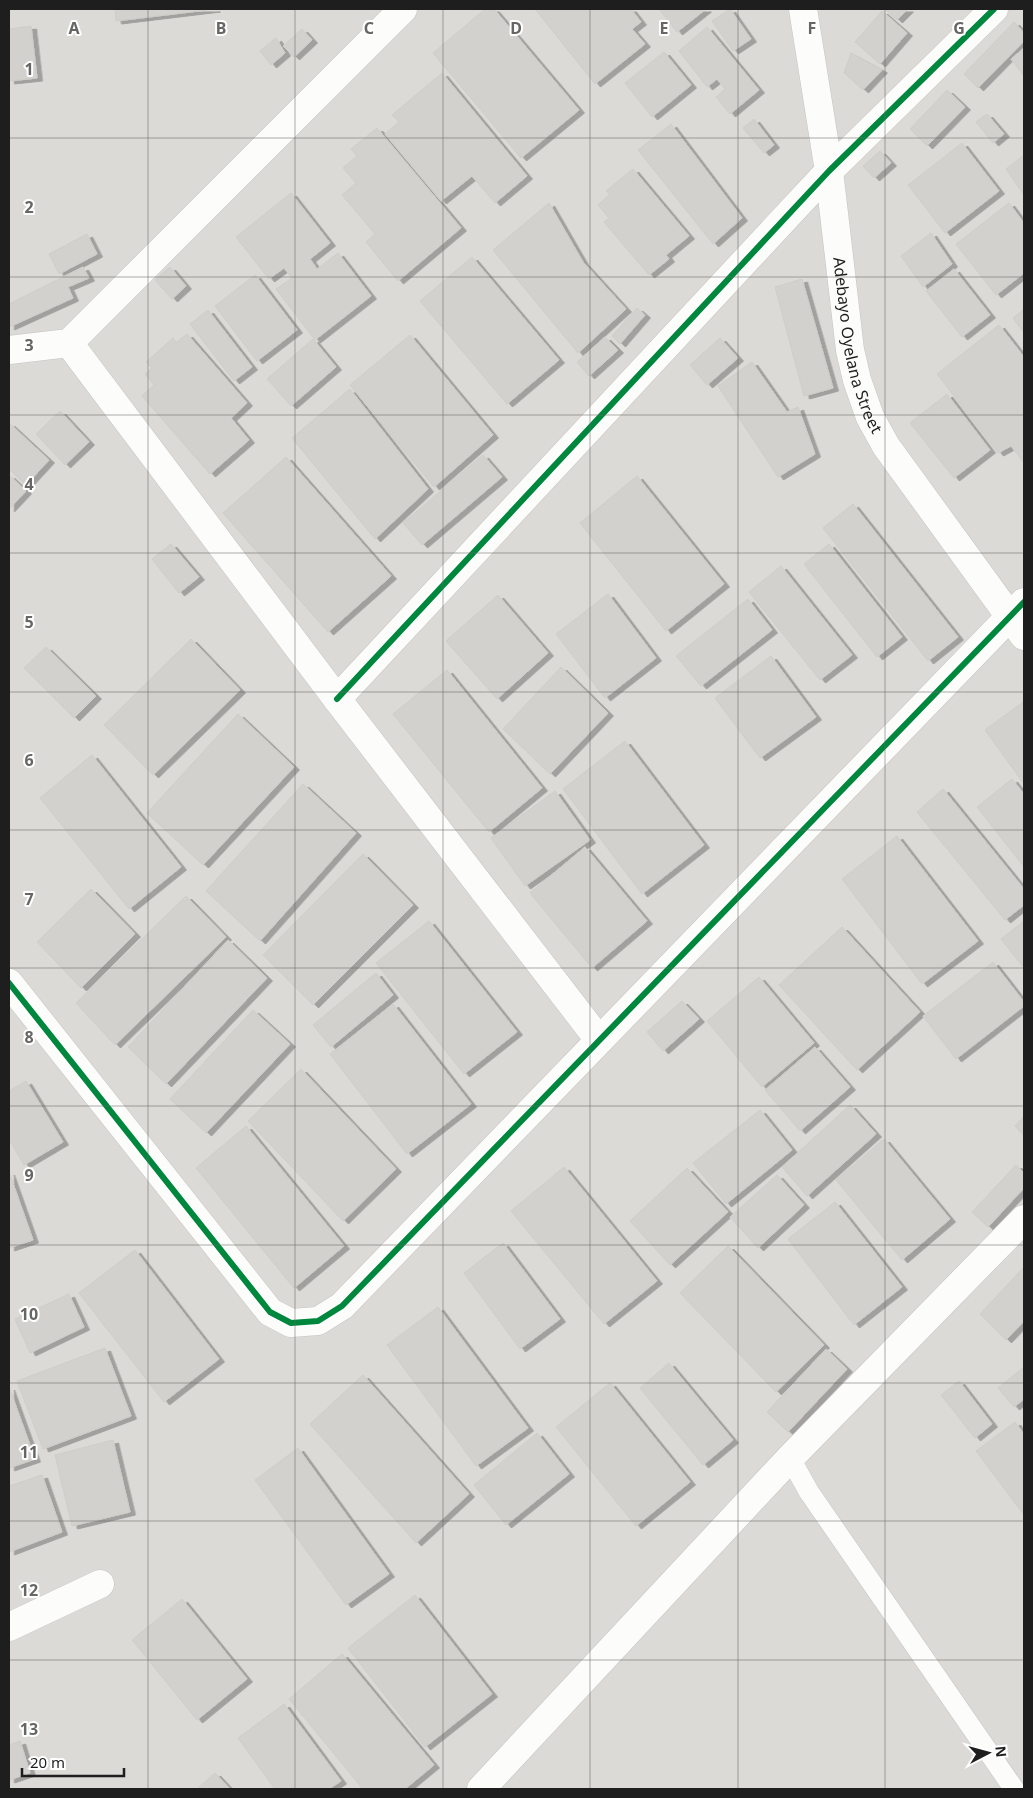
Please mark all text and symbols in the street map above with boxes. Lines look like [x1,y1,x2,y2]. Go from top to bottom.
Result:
text: A [68,17,80,39]
text: B [216,17,226,39]
text: C [364,17,374,39]
text: D [510,17,522,39]
text: E [660,17,669,39]
text: F [808,17,816,39]
text: G [953,17,965,39]
text: 1 [24,58,34,80]
text: 2 [24,196,34,218]
street label: Adebayo Oyelana Street [828,256,888,437]
text: 3 [24,334,34,356]
text: 4 [24,473,34,495]
text: 5 [24,611,34,633]
text: 6 [24,749,34,771]
text: 7 [24,888,34,910]
text: 8 [24,1026,34,1048]
text: 9 [24,1164,34,1186]
text: 10 [20,1303,38,1325]
text: 11 [20,1441,38,1463]
text: 12 [20,1579,38,1601]
text: 13 [20,1718,38,1740]
north arrow [963,1728,1013,1778]
text: N [991,1745,1011,1758]
scale bar [22,1746,125,1778]
text: 20 m [30,1752,65,1772]

